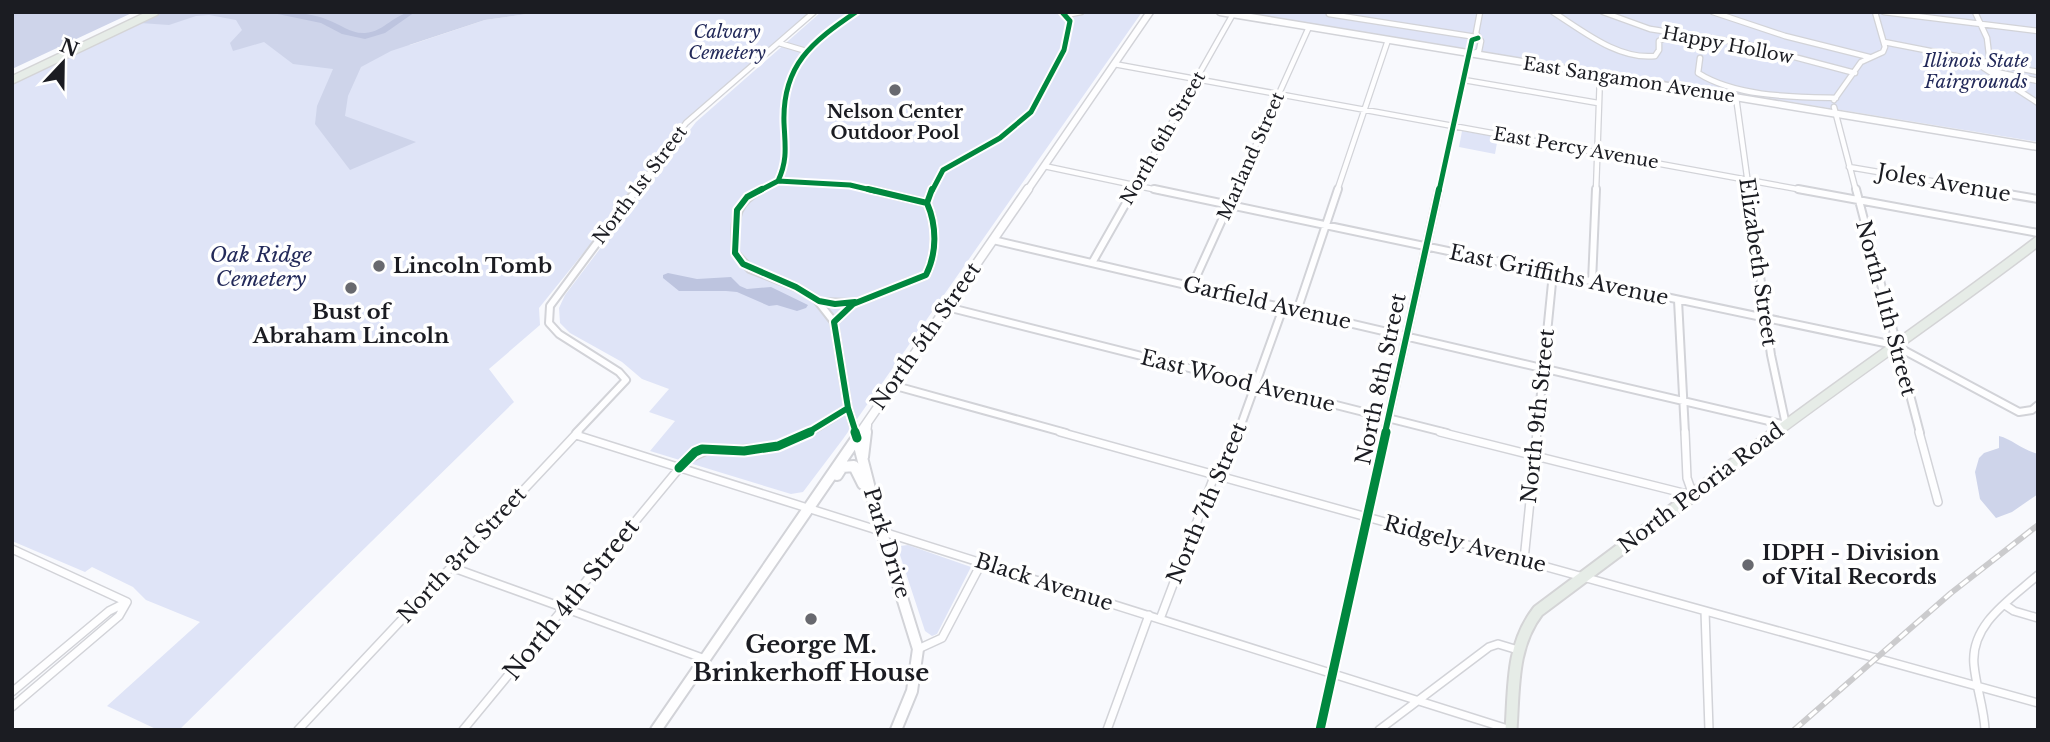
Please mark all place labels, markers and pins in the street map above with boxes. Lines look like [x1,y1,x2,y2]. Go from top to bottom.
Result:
marker: Nelson Center Outdoor Pool [887,82,903,98]
place label: Nelson Center Outdoor Pool [827,101,963,144]
place label: Lincoln Tomb [393,253,552,279]
marker: Lincoln Tomb [371,258,387,274]
marker: Bust of Abraham Lincoln [343,280,359,296]
place label: Bust of Abraham Lincoln [252,299,449,349]
place label: IDPH - Division of Vital Records [1762,540,1940,590]
marker: IDPH - Division of Vital Records [1740,557,1756,573]
marker: George M. Brinkerhoff House [803,611,819,627]
place label: George M. Brinkerhoff House [693,630,929,687]

